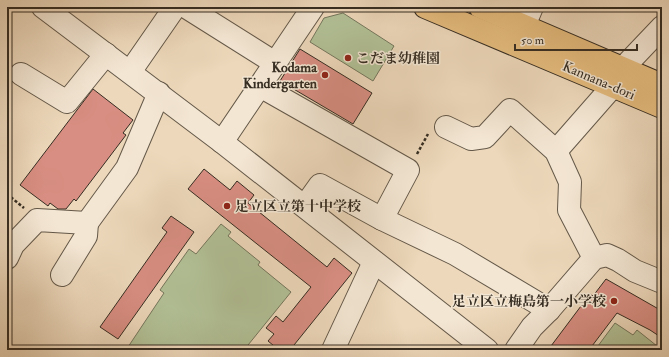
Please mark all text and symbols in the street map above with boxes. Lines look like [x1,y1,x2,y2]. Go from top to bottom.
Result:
scale bar [515,26,637,52]
text: 50 m [521,33,545,48]
place label: こだま幼稚園 [356,50,440,67]
marker: こだま幼稚園 [343,53,353,63]
street label: Kannana-dori [560,58,638,103]
place label: Kodama Kindergarten [243,59,318,93]
marker: Kodama Kindergarten [320,70,330,80]
place label: 足立区立第十中学校 [235,198,361,215]
marker: 足立区立第十中学校 [222,201,232,211]
place label: 足立区立梅島第一小学校 [452,293,606,310]
marker: 足立区立梅島第一小学校 [609,296,619,306]

